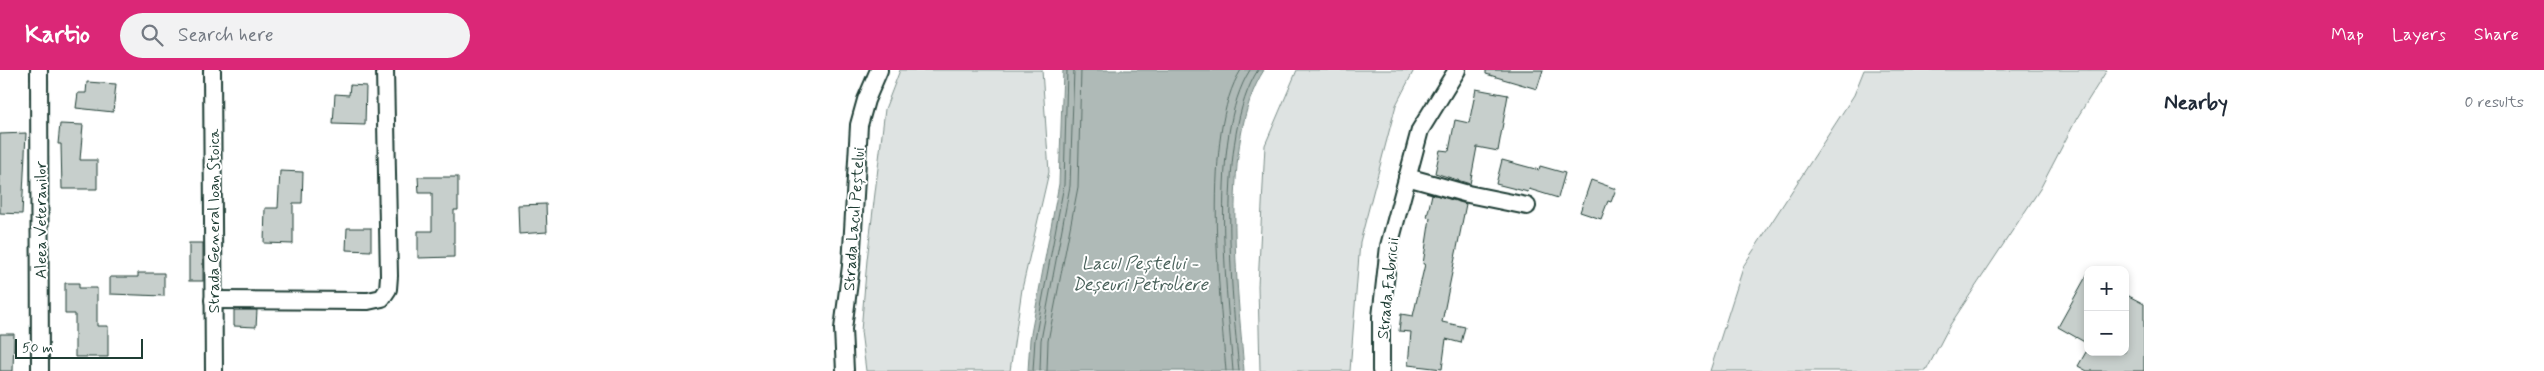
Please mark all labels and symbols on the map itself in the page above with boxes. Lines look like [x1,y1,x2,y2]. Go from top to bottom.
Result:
street label: Strada General Ioan Stoica [204,128,225,313]
street label: Strada Lacul Peștelui [839,146,870,292]
street label: Aleea Veteranilor [31,160,52,279]
street label: Strada Fabricii [1373,236,1404,340]
water label: Lacul Peștelui - Deșeuri Petroliere [1072,252,1209,297]
scale bar [15,336,142,359]

